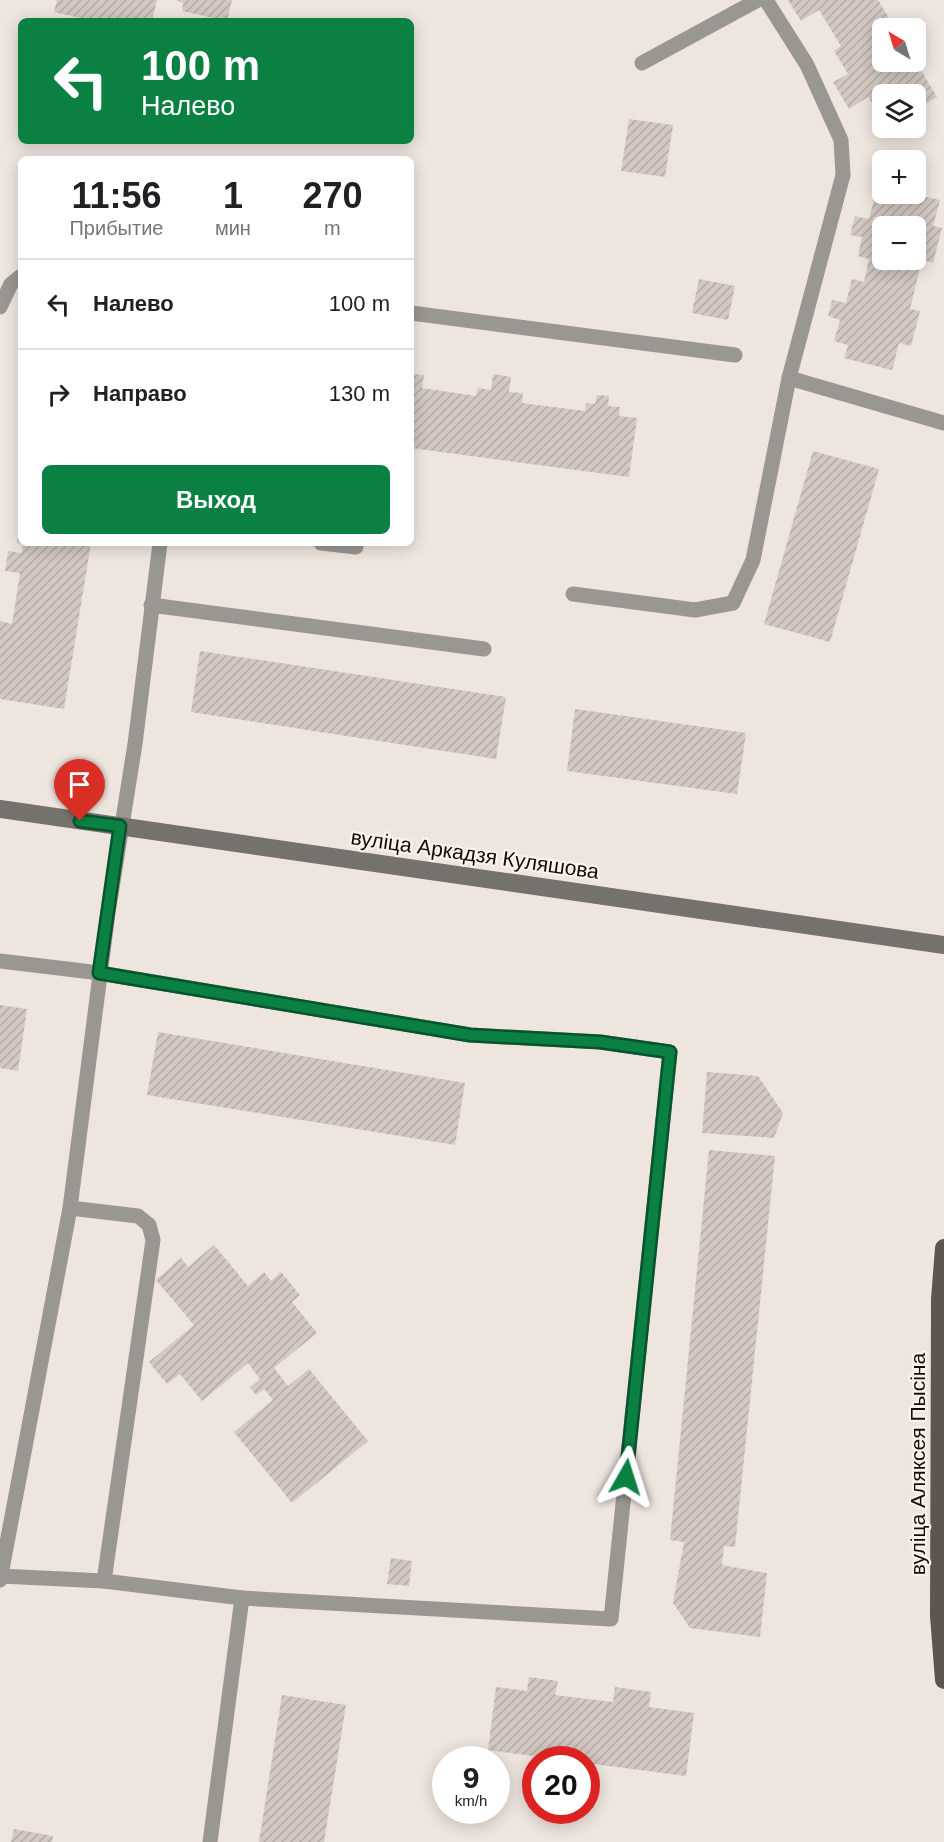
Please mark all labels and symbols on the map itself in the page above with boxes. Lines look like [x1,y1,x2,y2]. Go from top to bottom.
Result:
north arrow [872,18,926,72]
pin [54,759,105,821]
street label: вуліца Аркадзя Куляшова [349,825,601,883]
street label: вуліца Аляксея Пысіна [906,1353,929,1575]
position arrow [594,1445,658,1509]
speed limit sign: 20 [522,1746,600,1824]

